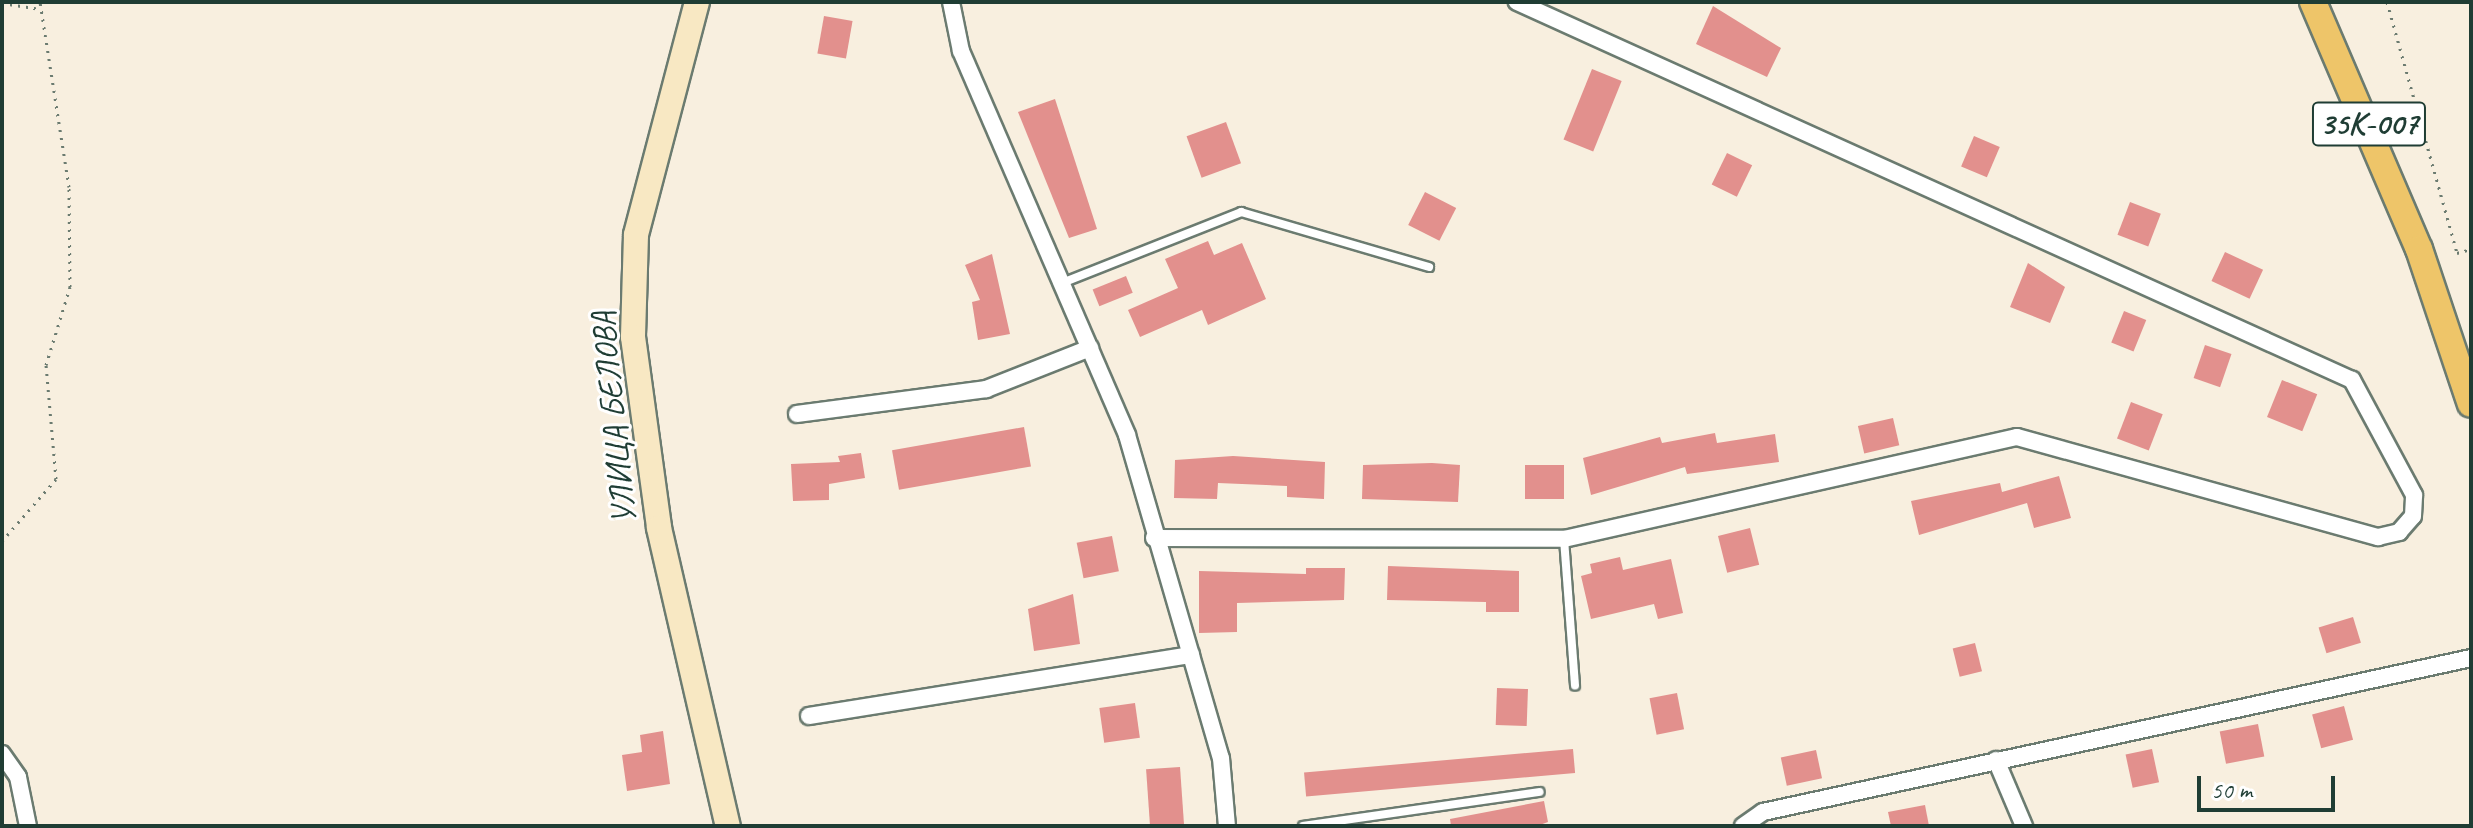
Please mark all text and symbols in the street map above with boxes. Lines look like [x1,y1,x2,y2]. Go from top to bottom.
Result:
road number: 35К-007 [2311,96,2427,152]
street label: УЛИЦА БЕЛОВА [582,310,644,526]
scale bar [2201,760,2339,810]
text: 50 m [2211,775,2252,805]

